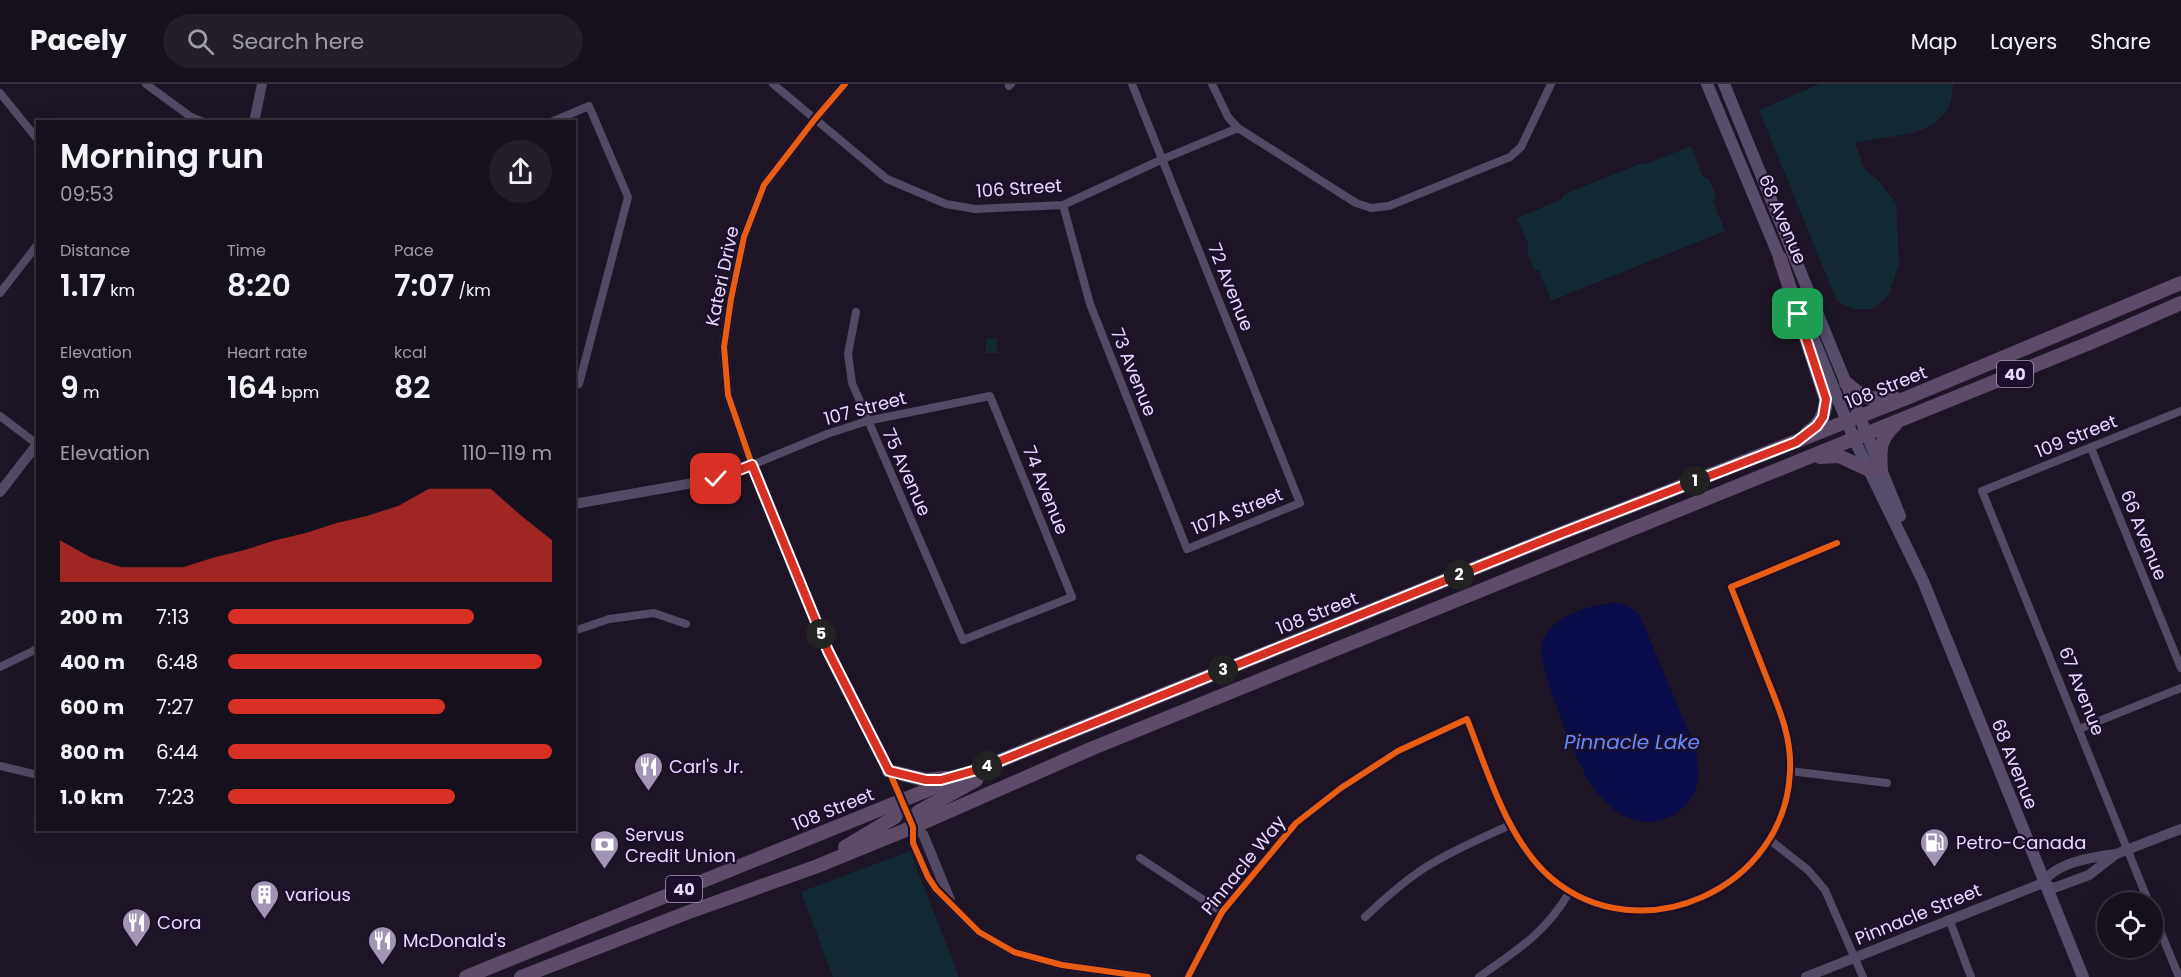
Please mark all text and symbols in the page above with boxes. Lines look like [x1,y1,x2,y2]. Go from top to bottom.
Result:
search box [163,14,583,68]
text: Pacely [30,21,127,60]
icon: search [184,25,217,58]
text: Search here [232,26,364,57]
text: Map [1911,27,1957,56]
text: Layers [1990,27,2057,56]
text: Share [2090,27,2151,56]
text: Morning run [60,133,264,180]
button: share [489,140,552,203]
street label: 68 Avenue [1753,170,1813,268]
street label: 106 Street [975,173,1063,203]
text: 09:53 [60,180,114,208]
street label: Kateri Drive [699,224,745,328]
text: Distance [60,239,130,262]
text: Time [227,239,266,262]
text: Pace [394,239,434,262]
street label: 72 Avenue [1202,239,1260,335]
text: 1.17 [60,264,106,307]
text: 8:20 [227,264,291,307]
text: 7:07 [394,264,454,307]
text: km [106,279,135,302]
text: /km [454,279,491,302]
pin [1772,288,1823,339]
icon: arrive [1781,297,1814,330]
street label: 73 Avenue [1105,324,1163,420]
text: Elevation [60,341,132,364]
text: Heart rate [227,341,307,364]
text: kcal [394,341,427,364]
street label: 108 Street [1841,359,1931,415]
road number: 40 [1997,361,2033,387]
text: 9 [60,366,79,409]
text: 164 [227,366,277,409]
text: 82 [394,366,431,409]
text: m [79,381,100,404]
text: bpm [277,381,319,404]
street label: 107 Street [821,385,909,431]
street label: 109 Street [2031,408,2121,464]
street label: 75 Avenue [877,424,937,520]
text: Elevation [60,439,150,467]
text: 110–119 m [462,439,552,467]
street label: 74 Avenue [1017,442,1075,538]
pin [690,453,741,504]
icon: check [699,462,732,495]
pin: 1 [1680,466,1710,496]
text: 1 [1692,469,1698,492]
street label: 107A Street [1188,481,1286,541]
street label: 66 Avenue [2115,486,2173,584]
pin: 2 [1444,560,1474,590]
text: 2 [1454,563,1464,586]
street label: 108 Street [1272,585,1362,641]
text: 200 m [60,603,123,631]
text: 7:13 [156,603,189,631]
pin: 5 [806,619,836,649]
text: 5 [816,622,826,645]
street label: 67 Avenue [2053,643,2111,739]
text: 400 m [60,648,125,676]
text: 6:48 [156,648,198,676]
pin: 3 [1208,655,1238,685]
text: 3 [1218,658,1228,681]
text: 600 m [60,693,124,721]
text: 7:27 [156,693,194,721]
street label: 68 Avenue [1986,715,2044,813]
water label: Pinnacle Lake [1564,728,1700,756]
text: 800 m [60,738,124,766]
text: 6:44 [156,738,198,766]
restaurant icon: Carl's Jr. [632,750,664,792]
pin: 4 [972,751,1002,781]
place label: Carl's Jr. [669,754,743,779]
text: 4 [982,754,992,777]
street label: 108 Street [788,781,878,837]
text: 1.0 km [60,783,124,811]
text: 7:23 [156,783,194,811]
street label: Pinnacle Way [1195,810,1291,920]
place label: Servus Credit Union [625,822,736,868]
fuel station icon: Petro-Canada [1919,826,1951,868]
bank icon: Servus Credit Union [588,828,620,870]
place label: Petro-Canada [1956,830,2086,855]
road number: 40 [666,876,702,902]
street label: Pinnacle Street [1851,877,1985,951]
building icon: various [248,878,280,920]
place label: various [285,882,351,907]
map controls [2097,892,2163,958]
button: locate [2097,892,2163,958]
restaurant icon: Cora [120,906,152,948]
place label: Cora [157,910,201,935]
restaurant icon: McDonald's [366,924,398,966]
place label: McDonald's [403,928,506,953]

